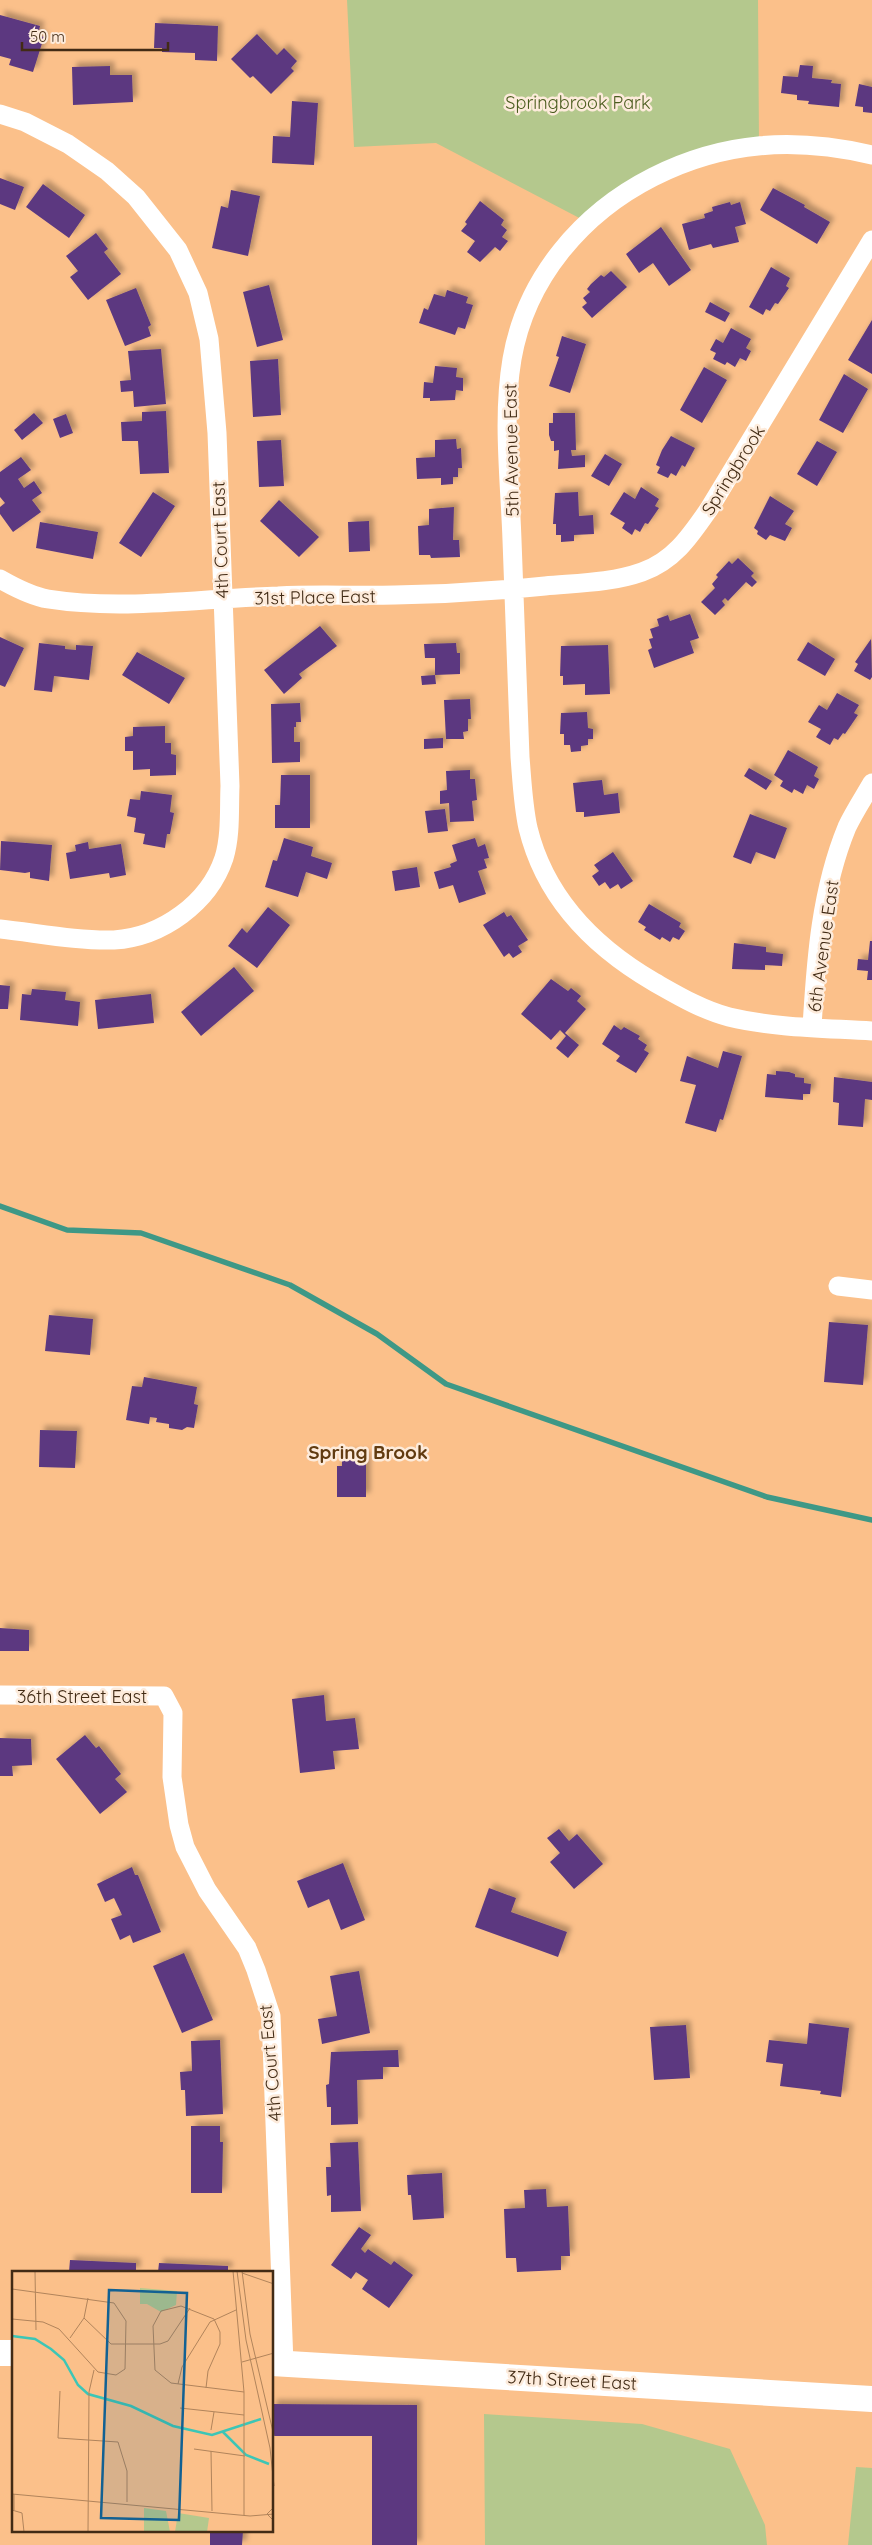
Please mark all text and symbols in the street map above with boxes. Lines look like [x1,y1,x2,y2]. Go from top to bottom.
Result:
scale bar [22,20,169,52]
text: 50 m [30,27,65,46]
park label: Springbrook Park [505,91,651,114]
street label: 5th Avenue East [498,383,524,517]
street label: Springbrook [696,421,770,519]
street label: 4th Court East [206,481,234,599]
street label: 31st Place East [254,584,376,610]
street label: 6th Avenue East [802,879,844,1013]
district label: Spring Brook [308,1440,428,1464]
street label: 36th Street East [17,1685,147,1708]
street label: 4th Court East [253,2004,287,2122]
inset map [12,2271,274,2532]
street label: 37th Street East [507,2365,637,2395]

